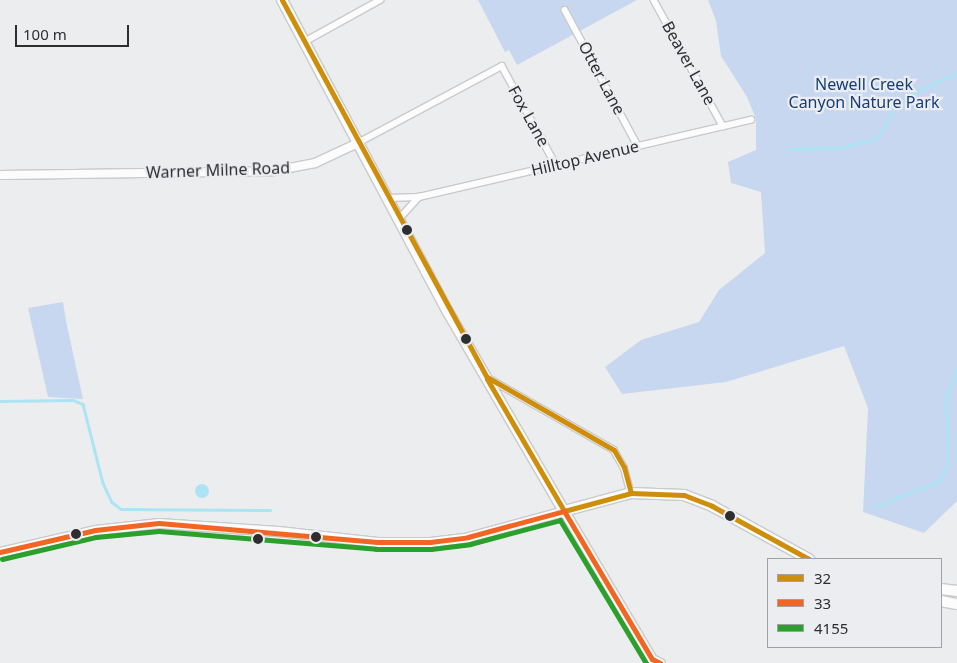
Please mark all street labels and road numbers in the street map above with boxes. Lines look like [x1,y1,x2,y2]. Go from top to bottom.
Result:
street label: Beaver Lane [658,18,720,108]
street label: Otter Lane [575,38,629,118]
street label: Fox Lane [504,82,554,150]
street label: Hilltop Avenue [529,136,641,180]
street label: Warner Milne Road [146,158,290,182]

